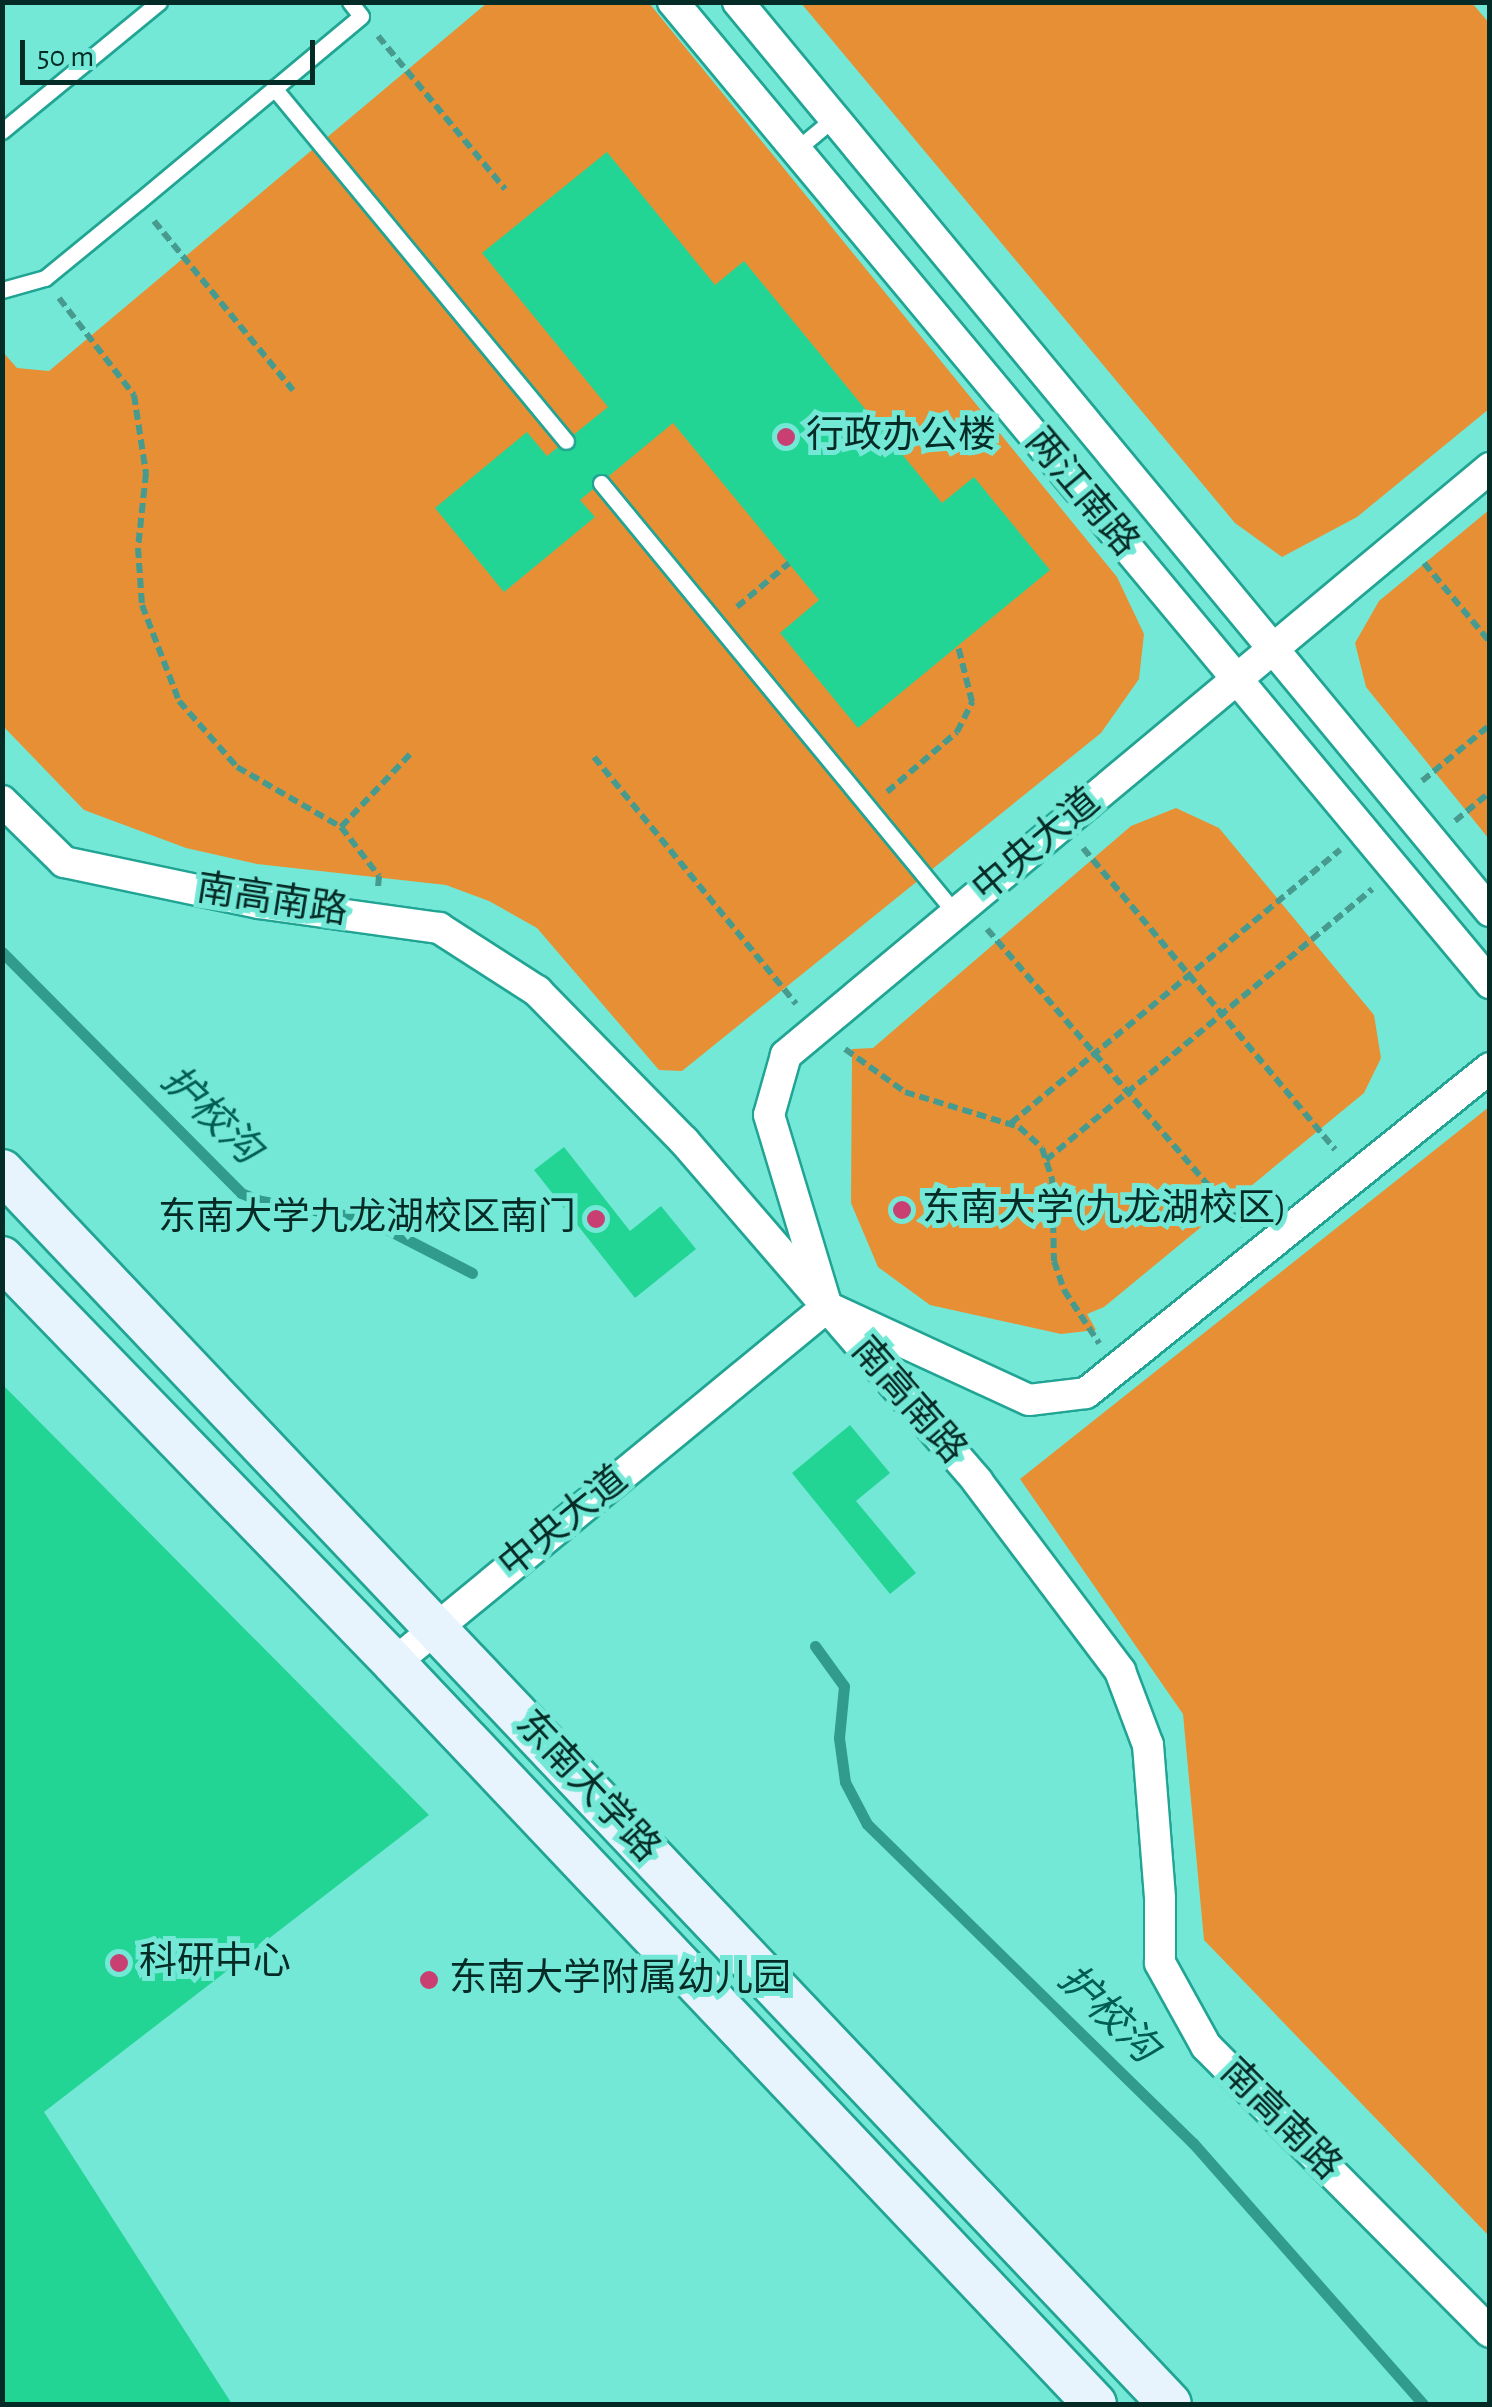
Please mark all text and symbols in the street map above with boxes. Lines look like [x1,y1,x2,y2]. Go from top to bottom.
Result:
scale bar [25,20,320,82]
text: 50 m [37,42,94,72]
place label: 行政办公楼 [806,414,996,460]
street label: 两江南路 [1015,420,1147,566]
marker: 行政办公楼 [775,426,797,448]
street label: 中央大道 [964,780,1110,912]
street label: 南高南路 [193,867,351,935]
water label: 护校沟 [151,1056,271,1174]
place label: 东南大学(九龙湖校区) [922,1187,1287,1233]
place label: 东南大学九龙湖校区南门 [158,1196,576,1242]
marker: 东南大学(九龙湖校区) [891,1199,913,1221]
marker: 东南大学九龙湖校区南门 [585,1208,607,1230]
street label: 南高南路 [841,1329,975,1473]
street label: 中央大道 [491,1457,637,1589]
street label: 东南大学路 [506,1702,668,1872]
place label: 科研中心 [139,1940,291,1986]
marker: 科研中心 [108,1952,130,1974]
water label: 护校沟 [1048,1955,1168,2073]
place label: 东南大学附属幼儿园 [449,1957,791,2003]
marker: 东南大学附属幼儿园 [418,1969,440,1991]
street label: 南高南路 [1210,2050,1350,2190]

